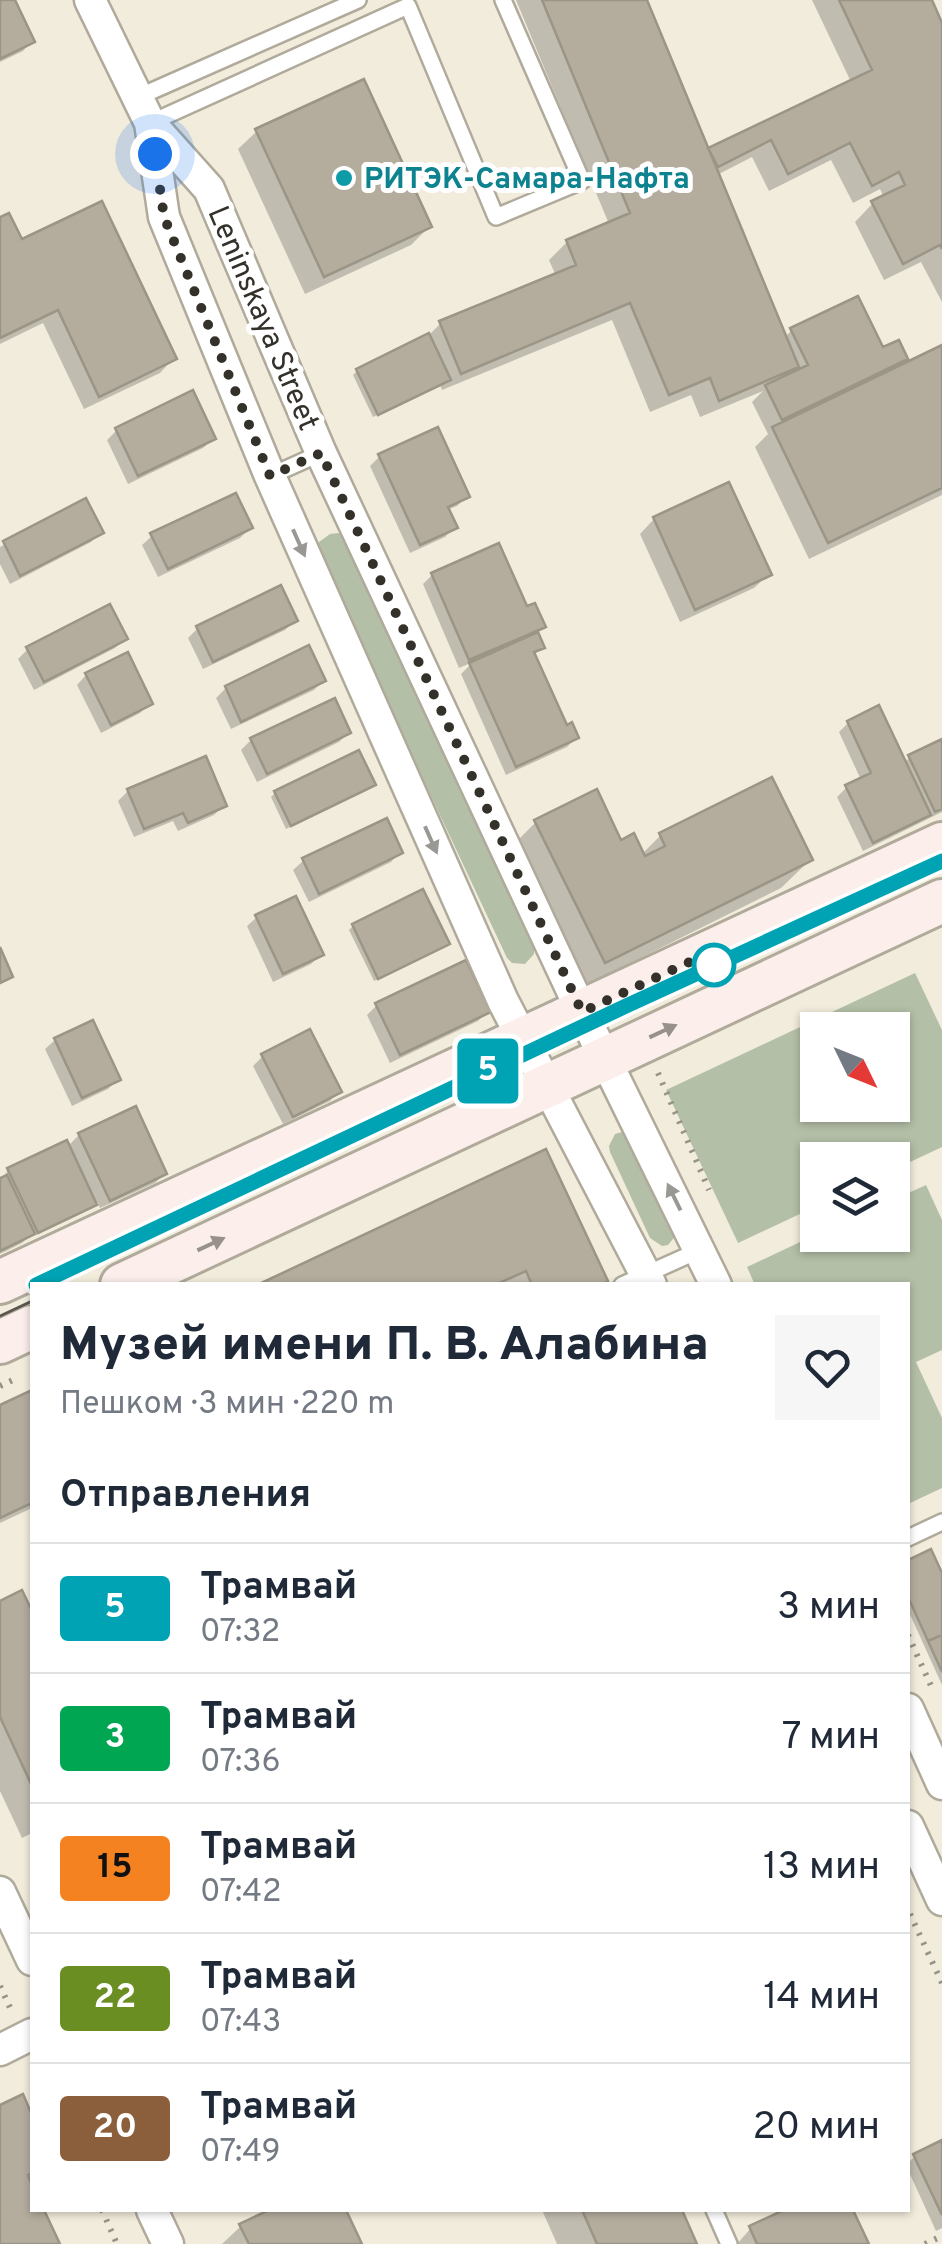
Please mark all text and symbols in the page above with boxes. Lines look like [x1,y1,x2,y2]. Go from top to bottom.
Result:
your location [130,129,180,179]
place label: РИТЭК-Самара-Нафта [364,162,690,199]
marker: РИТЭК-Самара-Нафта [333,167,355,189]
street label: Leninskaya Street [198,201,326,437]
one-way arrow [291,528,307,558]
one-way arrow [423,825,439,855]
unlabelled marker [693,944,735,986]
north arrow [800,1012,910,1122]
map controls [800,1012,910,1252]
one-way arrow [649,1023,678,1040]
line badge: 5 [456,1038,520,1104]
text: 5 [477,1049,499,1093]
button: layers [800,1142,910,1252]
one-way arrow [666,1182,683,1211]
one-way arrow [197,1235,226,1252]
button: heart [775,1315,880,1420]
text: Музей имени П. В. Алабина [60,1317,709,1377]
text: Пешком · 3 мин · 220 m [60,1385,394,1425]
text: Отправления [60,1472,311,1521]
text: Трамвай [200,1564,357,1613]
text: 3 мин [777,1584,880,1633]
text: 5 [104,1586,126,1630]
text: 07:32 [200,1613,280,1653]
text: Трамвай [200,1694,357,1743]
text: 7 мин [782,1714,880,1763]
text: 3 [105,1716,125,1760]
text: 07:36 [200,1743,281,1783]
text: Трамвай [200,1824,357,1873]
text: 13 мин [763,1844,880,1893]
text: 15 [97,1846,133,1890]
text: 07:42 [200,1873,282,1913]
text: Трамвай [200,1954,357,2003]
text: 14 мин [763,1974,880,2023]
text: 22 [94,1976,136,2020]
text: 07:43 [200,2003,281,2043]
text: Трамвай [200,2084,357,2133]
text: 20 мин [753,2104,880,2153]
text: 20 [93,2106,137,2150]
text: 07:49 [200,2133,281,2173]

